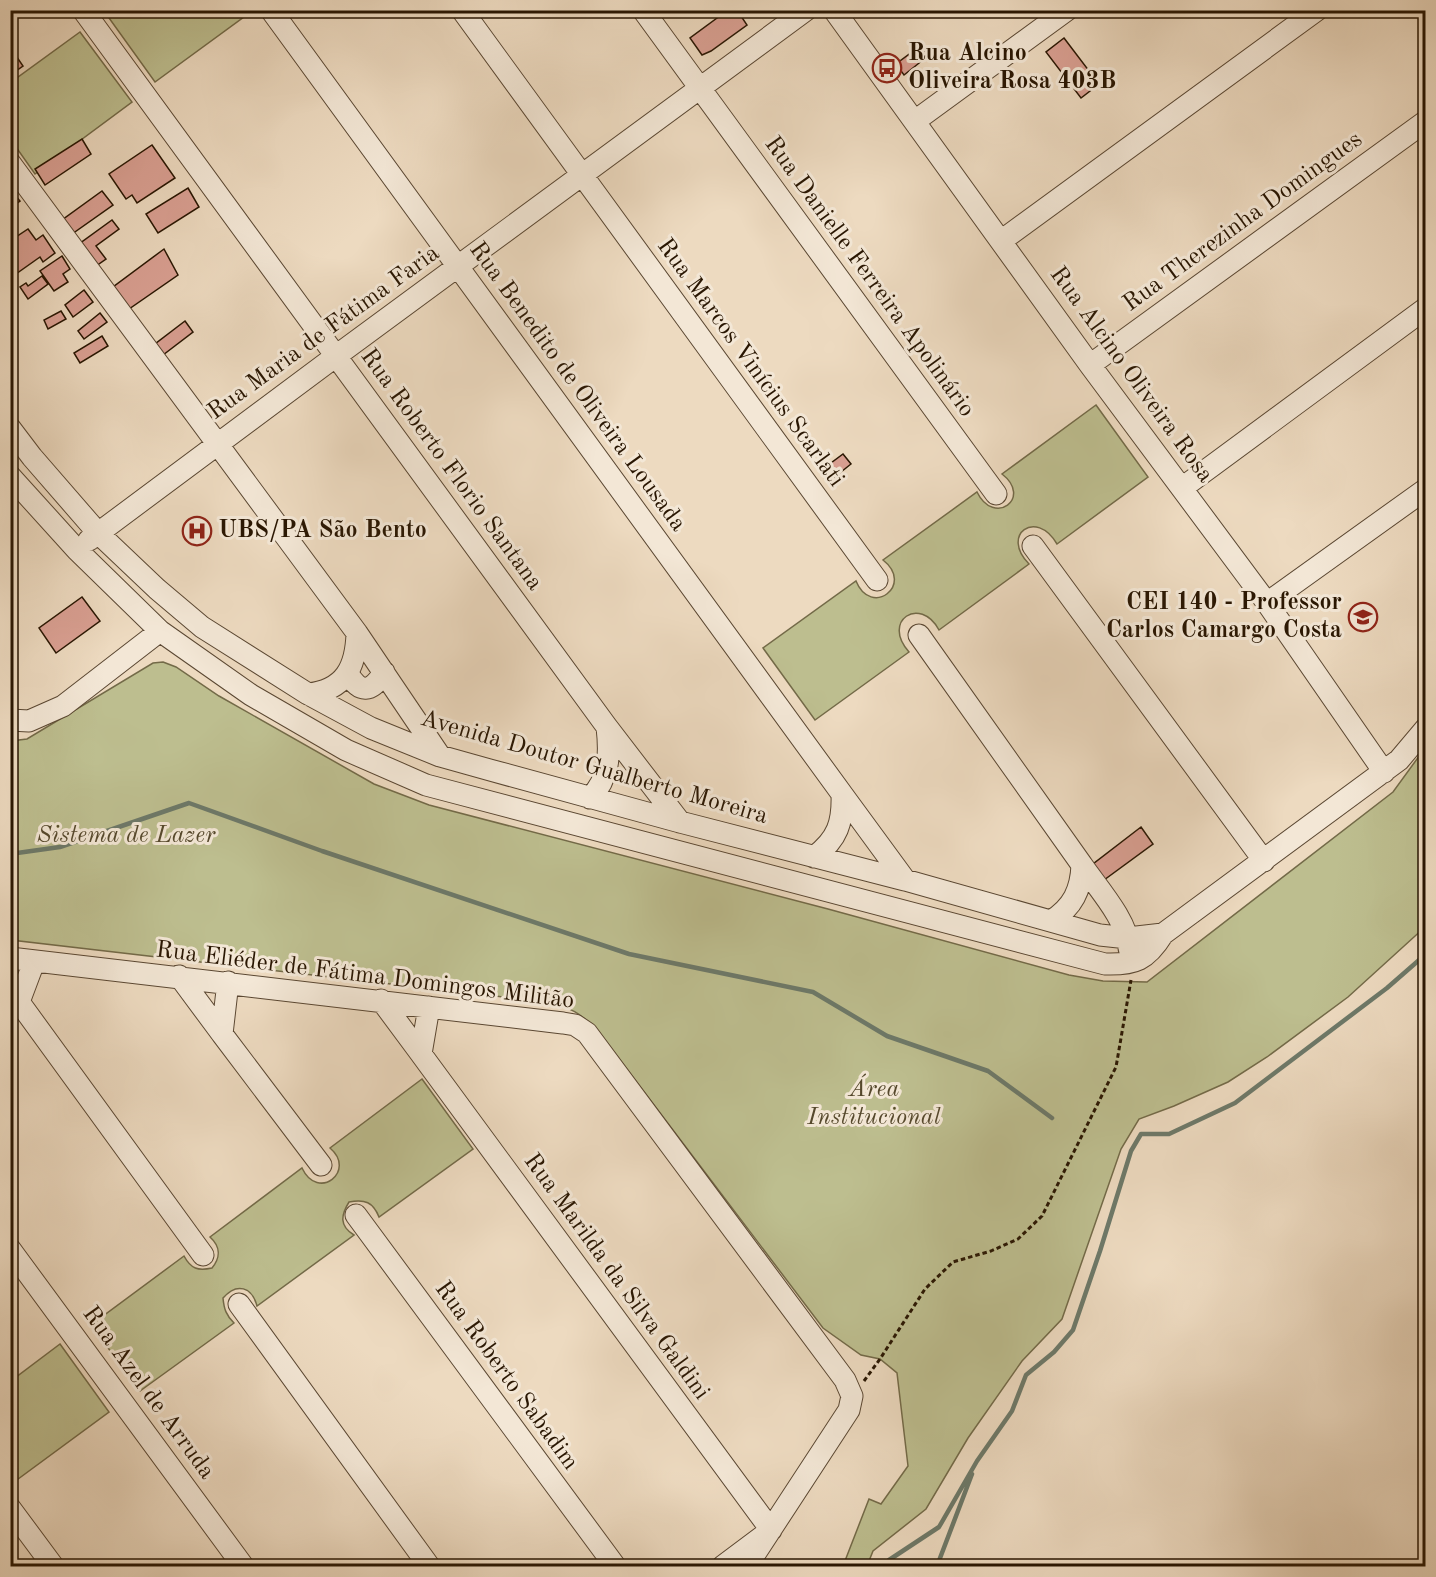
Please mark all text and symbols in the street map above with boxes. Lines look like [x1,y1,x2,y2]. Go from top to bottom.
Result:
place label: Rua Alcino Oliveira Rosa 403B [908,42,1116,94]
bus stop icon: Rua Alcino Oliveira Rosa 403B [871,52,903,84]
street label: Rua Therezinha Domingues [1119,127,1367,317]
street label: Rua Danielle Ferreira Apolinário [759,132,979,422]
street label: Rua Marcos Vinícius Scarlati [652,234,848,492]
street label: Rua Benedito de Oliveira Lousada [464,238,690,536]
street label: Rua Maria de Fátima Faria [204,241,444,425]
street label: Rua Alcino Oliveira Rosa [1045,263,1217,488]
street label: Rua Roberto Florio Santana [355,345,547,595]
hospital icon: UBS/PA São Bento [181,515,213,547]
place label: UBS/PA São Bento [218,519,427,543]
place label: CEI 140 - Professor Carlos Camargo Costa [1106,591,1342,643]
school or university icon: CEI 140 - Professor Carlos Camargo Costa [1347,601,1379,633]
street label: Avenida Doutor Gualberto Moreira [418,707,770,829]
park label: Sistema de Lazer [37,824,216,848]
street label: Rua Eliéder de Fátima Domingos Militão [154,938,576,1014]
park label: Área Institucional [806,1073,941,1130]
street label: Rua Marilda da Silva Galdini [519,1149,713,1405]
street label: Rua Roberto Sabadim [430,1277,582,1475]
street label: Rua Azel de Arruda [77,1302,219,1484]

